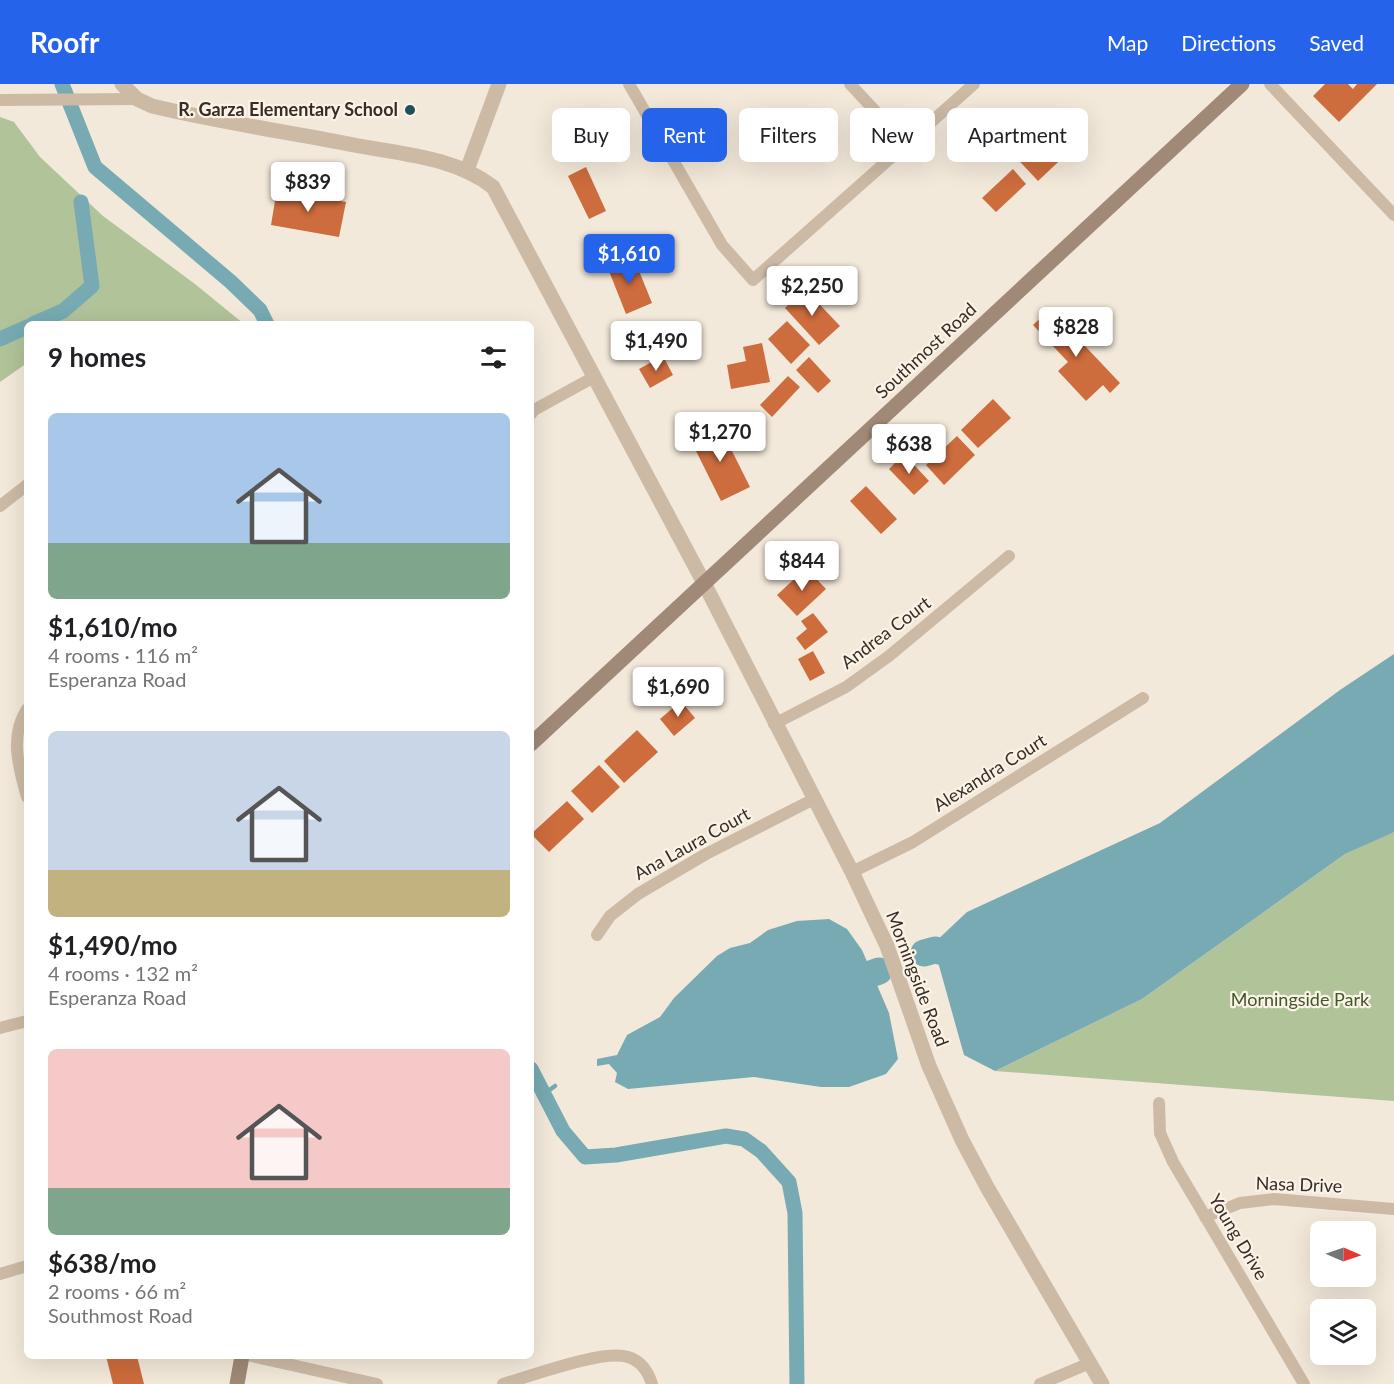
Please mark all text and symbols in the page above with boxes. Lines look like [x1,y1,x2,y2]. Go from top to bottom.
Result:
text: Roofr [30,25,99,59]
text: Map [1107,30,1148,55]
text: Directions [1181,30,1276,55]
text: Saved [1309,30,1364,55]
place label: R. Garza Elementary School [178,98,398,120]
marker: R. Garza Elementary School [403,103,417,117]
chip: Buy [552,108,630,162]
chip: Rent [642,108,727,162]
chip: Filters [739,108,838,162]
chip: New [850,108,935,162]
chip: Apartment [947,108,1088,162]
pin: $839 [272,162,344,213]
text: $839 [285,169,331,193]
pin: $1,610 [580,234,678,285]
text: $1,610 [598,241,660,265]
pin: $2,250 [763,266,861,317]
text: $2,250 [781,273,843,297]
street label: Southmost Road [870,298,980,403]
pin: $828 [1040,307,1112,358]
text: $828 [1053,314,1099,338]
pin: $1,490 [607,321,705,372]
text: $1,490 [625,328,687,352]
text: 9 homes [48,341,146,373]
icon: filters [477,341,510,374]
pin: $1,270 [671,412,769,463]
text: $1,270 [689,419,751,443]
pin: $638 [873,424,945,475]
text: $638 [886,431,932,455]
icon: home [225,452,333,560]
pin: $844 [766,541,838,592]
text: $844 [779,548,825,572]
street label: Andrea Court [836,591,935,673]
text: $1,610/mo [48,611,178,643]
text: 4 rooms · 116 m² [48,643,198,667]
text: Esperanza Road [48,667,187,691]
pin: $1,690 [629,667,727,718]
text: $1,690 [647,674,709,698]
street label: Alexandra Court [929,728,1050,816]
icon: home [225,770,333,878]
street label: Ana Laura Court [630,802,754,884]
street label: Morningside Road [882,908,954,1049]
text: $1,490/mo [48,929,178,961]
text: 4 rooms · 132 m² [48,961,198,985]
text: Esperanza Road [48,985,187,1009]
park label: Morningside Park [1231,988,1370,1010]
icon: home [225,1088,333,1196]
street label: Nasa Drive [1255,1171,1343,1197]
street label: Young Drive [1205,1189,1273,1283]
north arrow [1310,1221,1376,1287]
map controls [1310,1221,1376,1365]
text: $638/mo [48,1247,156,1279]
text: 2 rooms · 66 m² [48,1279,186,1303]
button: layers [1310,1299,1376,1365]
text: Southmost Road [48,1303,193,1327]

